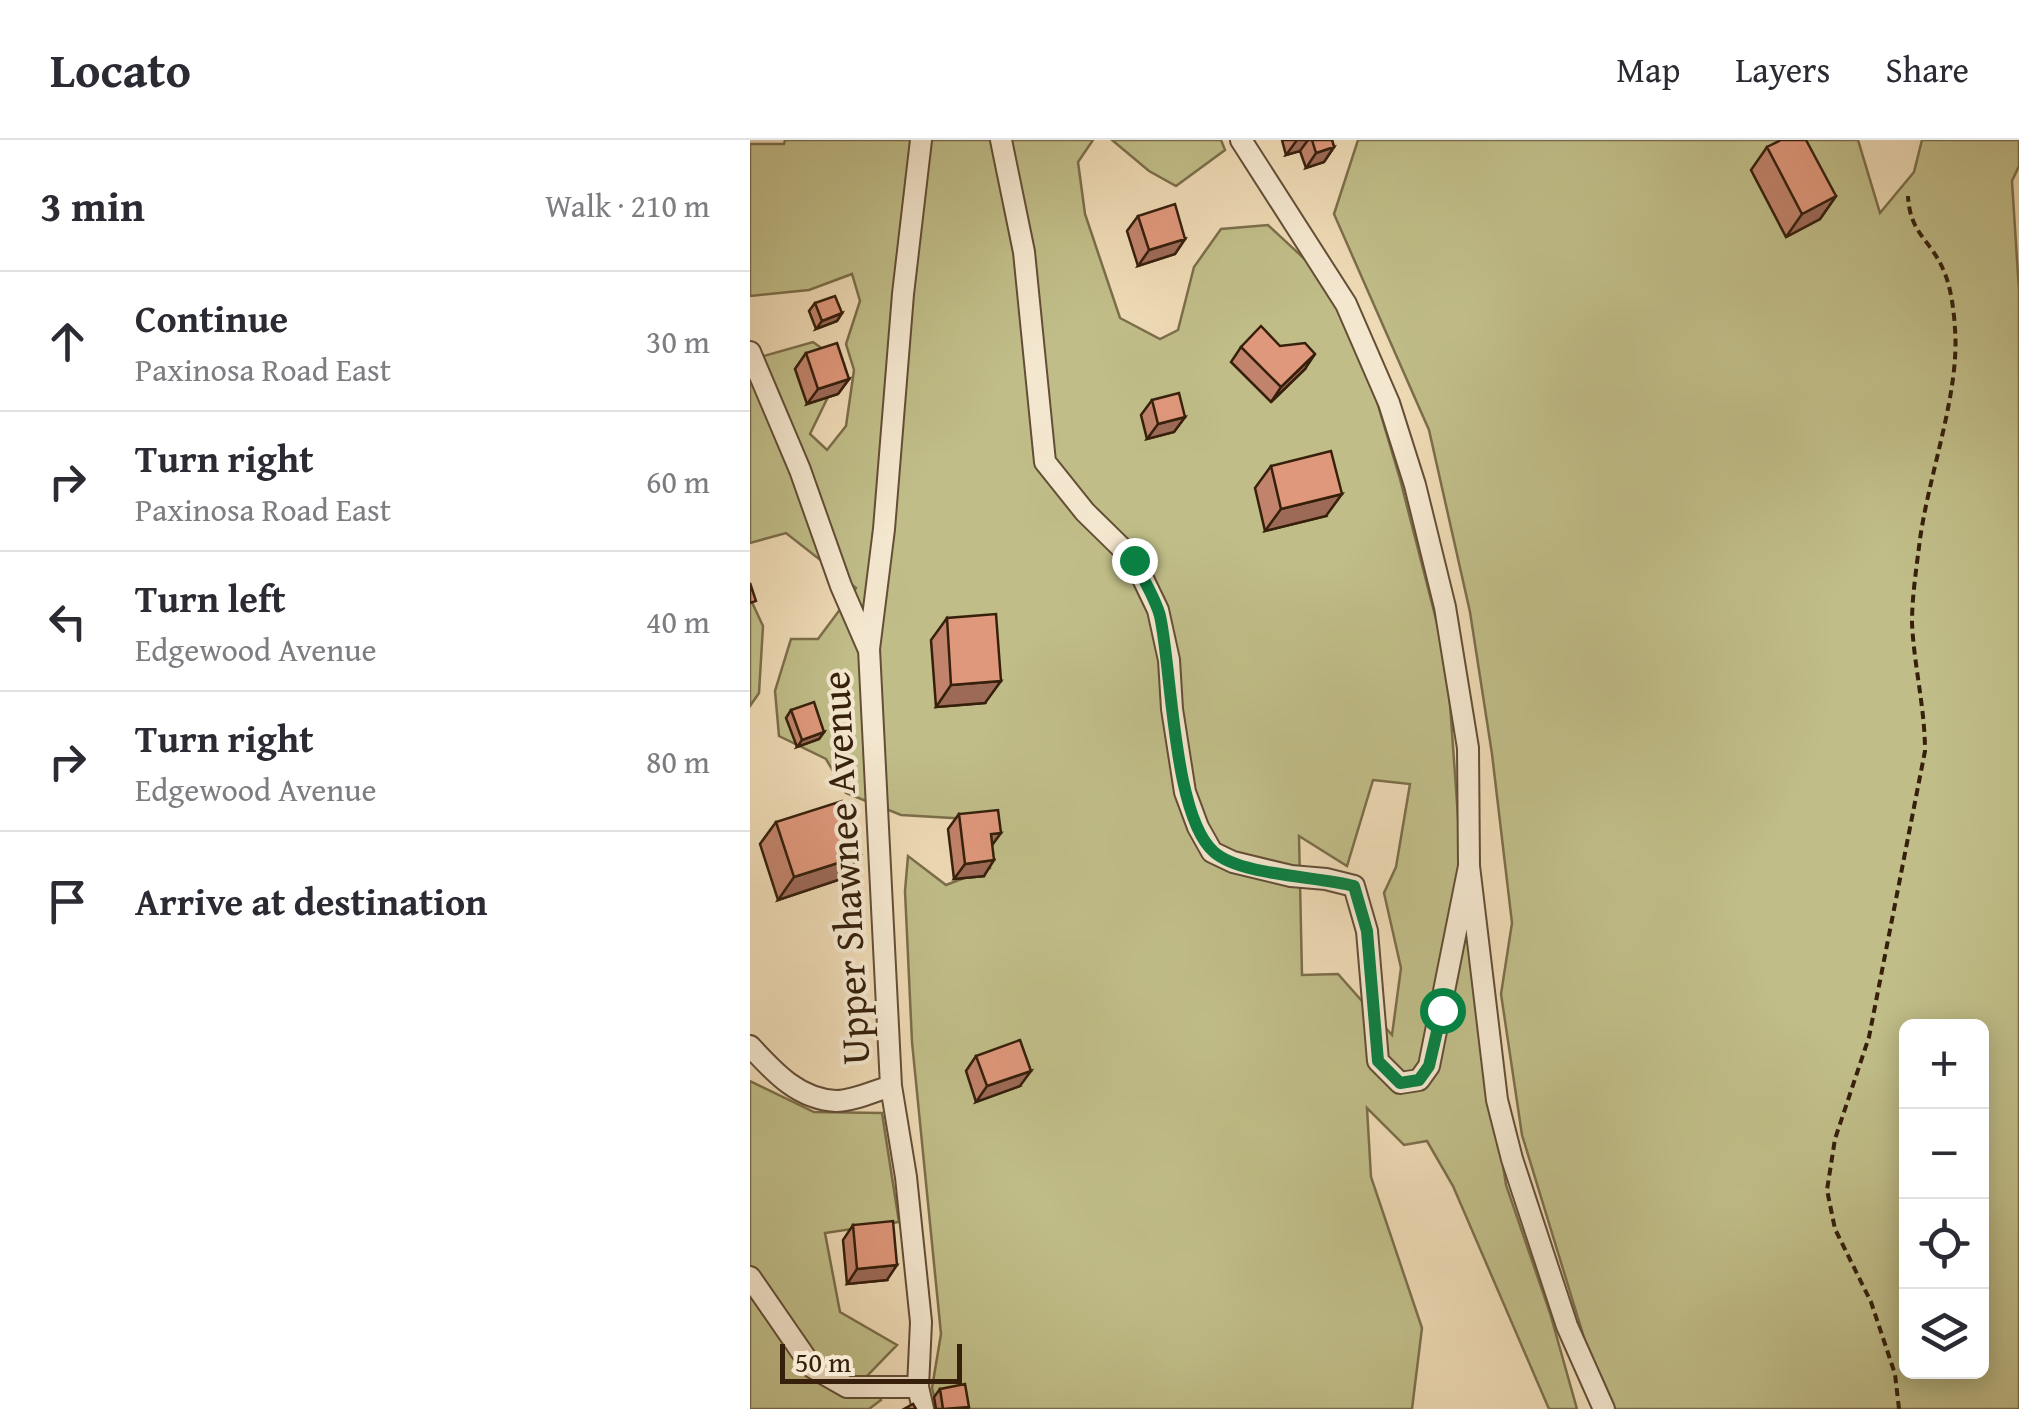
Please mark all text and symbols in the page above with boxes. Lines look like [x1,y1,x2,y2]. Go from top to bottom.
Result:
text: Locato [50,34,191,105]
text: Map [1616,44,1680,95]
text: Layers [1735,44,1830,95]
text: Share [1885,44,1969,95]
text: 3 min [40,175,145,236]
text: Walk · 210 m [545,182,710,229]
text: Continue [135,290,288,346]
icon: ahead [40,314,95,369]
text: 30 m [646,318,710,365]
text: Paxinosa Road East [135,346,391,393]
text: Turn right [135,430,314,486]
icon: right [40,454,95,509]
text: 60 m [646,458,710,505]
text: Paxinosa Road East [135,486,391,533]
route end [1112,538,1158,584]
text: Turn left [135,570,286,626]
icon: left [40,594,95,649]
text: 40 m [646,598,710,645]
text: Edgewood Avenue [135,626,377,673]
street label: Upper Shawnee Avenue [805,670,884,1066]
text: Turn right [135,710,314,766]
icon: right [40,734,95,789]
text: 80 m [646,738,710,785]
text: Edgewood Avenue [135,766,377,813]
text: Arrive at destination [135,873,488,929]
icon: arrive [40,874,95,929]
route start [1420,988,1466,1034]
map controls [1899,1019,1989,1379]
button: + [1899,1019,1989,1109]
button: − [1899,1109,1989,1199]
button: locate [1899,1199,1989,1289]
button: layers [1899,1289,1989,1379]
scale bar [780,1339,962,1384]
text: 50 m [795,1341,851,1382]

